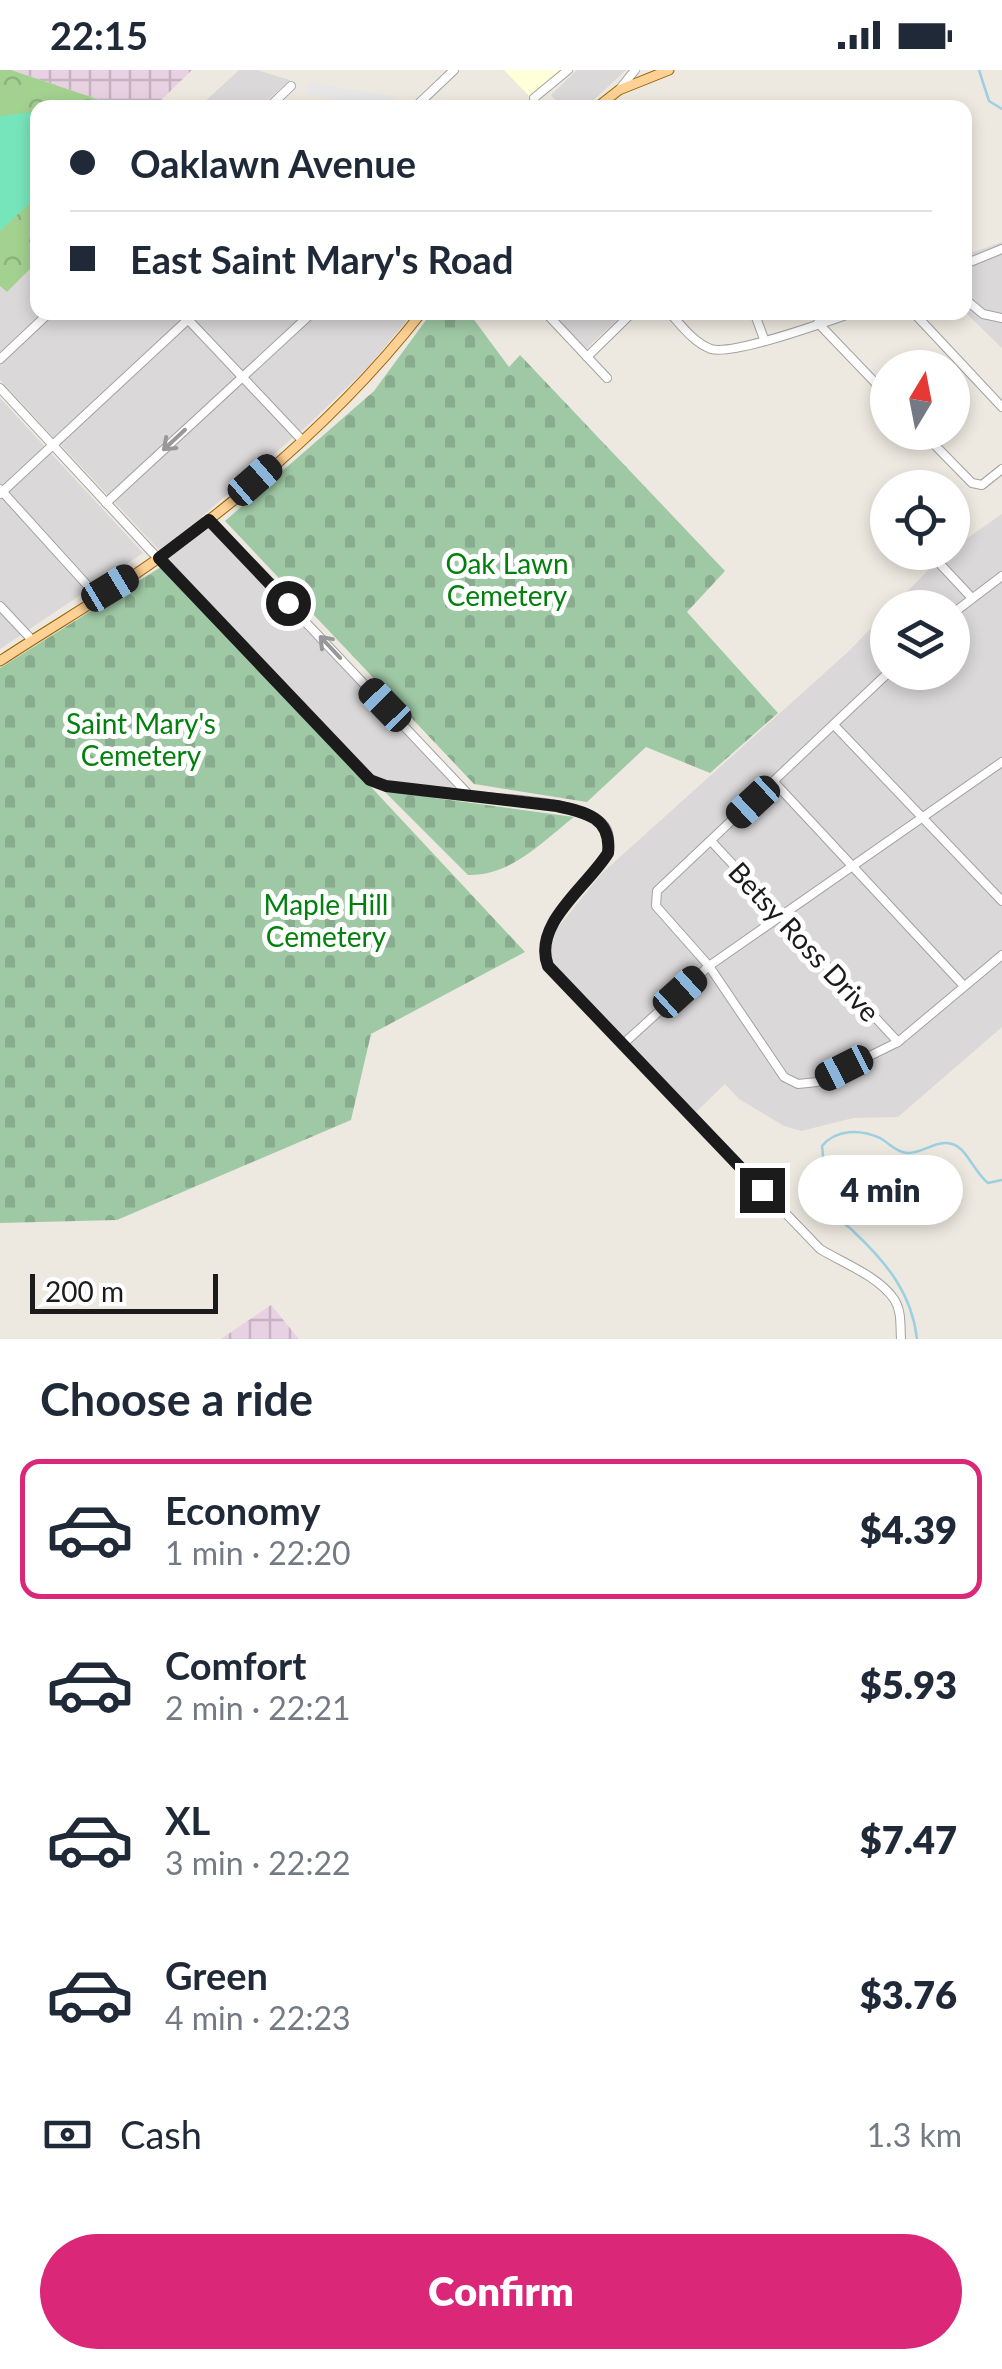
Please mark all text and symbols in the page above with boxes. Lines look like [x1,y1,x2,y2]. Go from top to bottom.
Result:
text: 22:15 [50,12,148,58]
text: Oaklawn Avenue [130,140,416,186]
text: East Saint Mary's Road [130,236,513,282]
north arrow [870,350,970,450]
map controls [870,350,970,690]
one-way arrow [162,428,187,451]
car [223,449,287,511]
button: locate [870,470,970,570]
park label: Oak Lawn Cemetery [445,546,569,612]
car [77,560,143,616]
route start [266,581,311,626]
button: layers [870,590,970,690]
one-way arrow [318,636,342,660]
car [353,673,417,737]
park label: Saint Mary's Cemetery [66,706,216,772]
car [721,771,785,833]
street label: Betsy Ross Drive [722,854,887,1028]
park label: Maple Hill Cemetery [264,887,388,953]
car [648,961,712,1023]
car [810,1041,878,1095]
callout: 4 min [797,1155,962,1225]
route end [740,1168,785,1213]
text: 4 min [841,1170,920,1209]
scale bar [30,1269,218,1314]
text: 200 m [45,1274,124,1308]
text: Choose a ride [40,1372,313,1426]
icon: car [45,1484,135,1574]
text: Economy [165,1487,320,1533]
text: $4.39 [860,1506,957,1552]
text: 1 min · 22:20 [165,1533,351,1572]
icon: car [45,1639,135,1729]
text: Comfort [165,1642,306,1688]
text: $5.93 [860,1661,957,1707]
text: 2 min · 22:21 [165,1688,351,1727]
icon: car [45,1794,135,1884]
text: XL [165,1797,210,1843]
text: $7.47 [860,1816,957,1862]
text: 3 min · 22:22 [165,1843,351,1882]
icon: car [45,1949,135,2039]
text: Green [165,1952,268,1998]
text: $3.76 [860,1971,957,2017]
text: 4 min · 22:23 [165,1998,351,2037]
icon: cash [40,2107,95,2162]
text: Cash [120,2111,202,2157]
text: 1.3 km [867,2115,962,2154]
button: Confirm [40,2234,962,2349]

